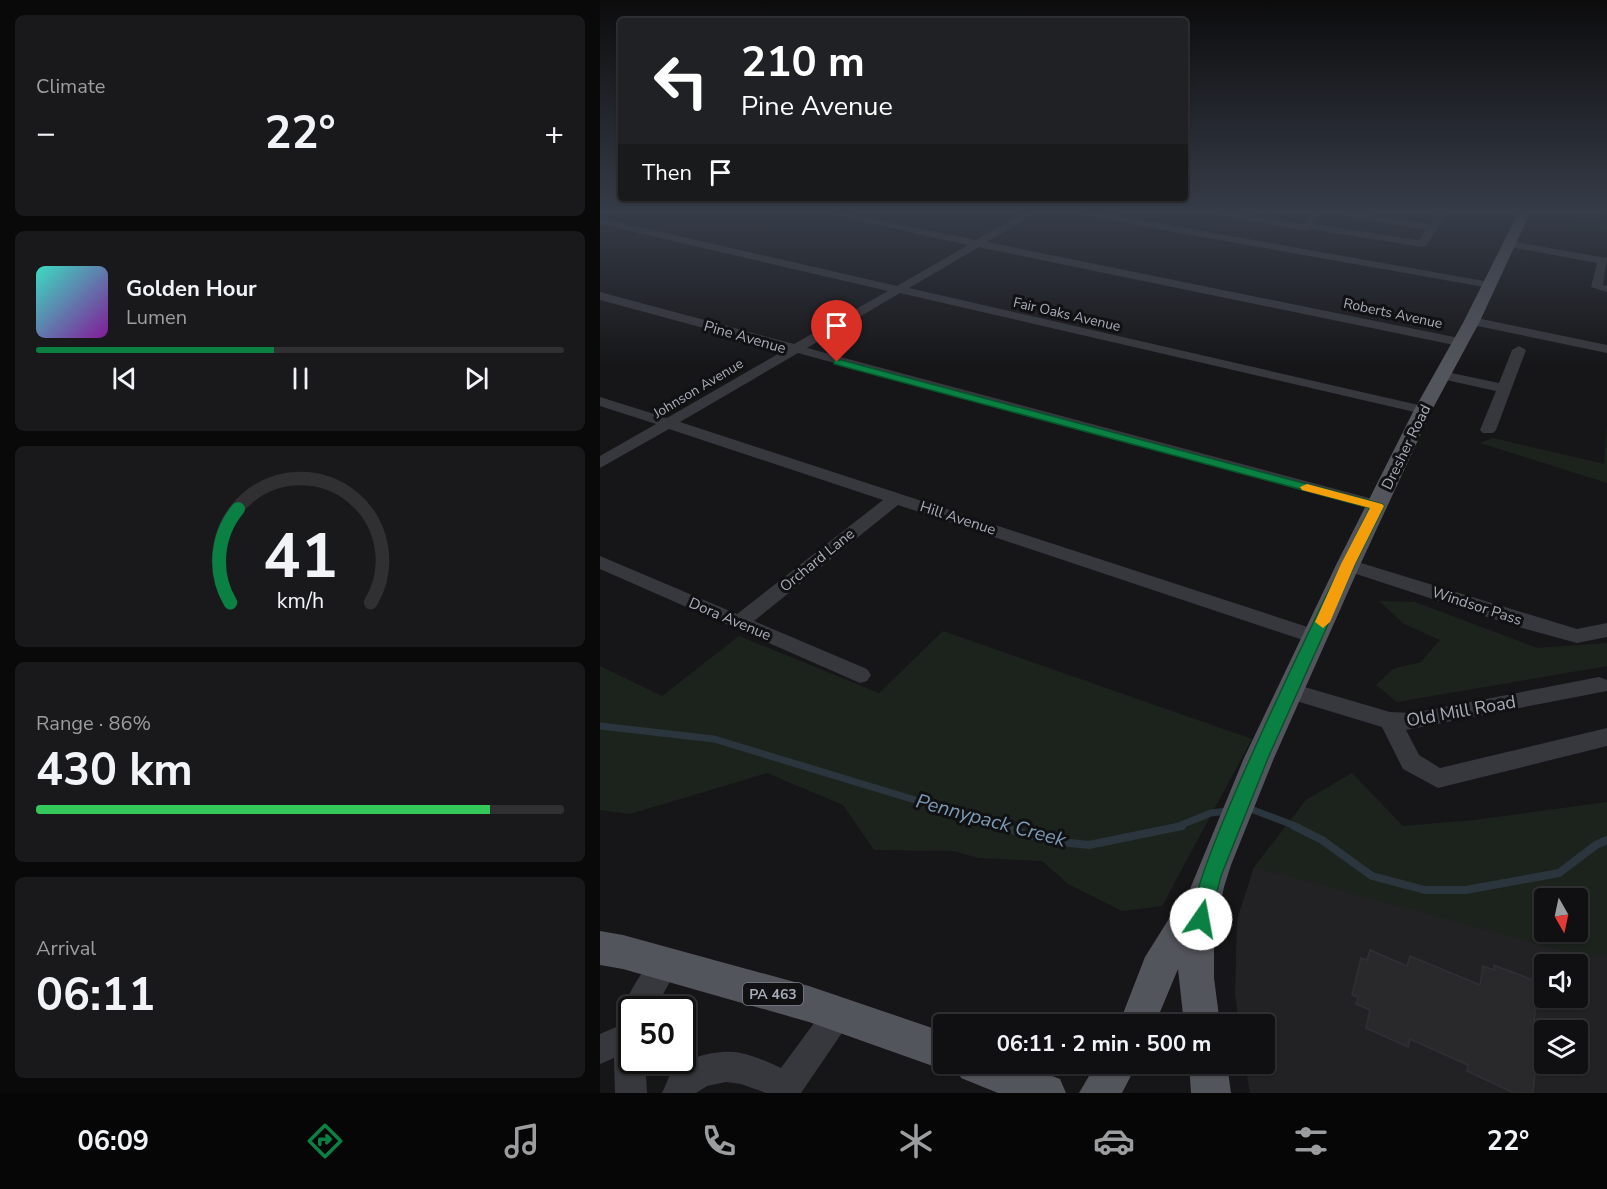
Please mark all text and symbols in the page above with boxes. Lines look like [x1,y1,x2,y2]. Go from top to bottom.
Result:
text: 210 m [741,34,865,91]
icon: left [642,42,720,120]
text: Climate [36,73,105,100]
text: Pine Avenue [741,88,893,125]
text: 22° [264,103,336,164]
text: − [36,111,56,156]
text: + [544,111,564,156]
icon: arrive [704,156,737,189]
text: Then [642,158,692,188]
text: Golden Hour [126,274,257,304]
street label: Fair Oaks Avenue [1011,293,1122,336]
street label: Roberts Avenue [1342,294,1444,333]
pin [811,300,862,362]
text: Lumen [126,304,187,331]
icon: arrive [820,309,853,342]
street label: Pine Avenue [702,316,788,358]
street label: Johnson Avenue [649,354,747,423]
icon: previous [108,362,141,395]
icon: pause [284,362,317,395]
icon: next [460,362,493,395]
street label: Dresher Road [1377,401,1435,493]
street label: Hill Avenue [917,496,999,540]
text: 41 [263,515,337,600]
street label: Orchard Lane [775,524,859,596]
street label: Windsor Pass [1429,582,1525,630]
text: km/h [276,587,324,617]
street label: Dora Avenue [686,593,774,645]
street label: Old Mill Road [1404,690,1518,732]
text: Range · 86% [36,710,151,737]
text: 430 km [36,740,193,801]
water label: Pennypack Creek [913,787,1070,854]
position arrow [1169,887,1233,951]
north arrow [1534,888,1588,942]
map controls [1534,888,1588,1074]
text: Arrival [36,935,96,962]
button: sound [1534,954,1588,1008]
text: 06:11 [36,965,155,1026]
road number: PA 463 [743,983,803,1005]
speed limit sign: 50 [618,996,696,1074]
button: layers [1534,1020,1588,1074]
text: 06:11 · 2 min · 500 m [997,1029,1211,1059]
icon: directions [304,1120,346,1162]
icon: music [501,1120,543,1162]
icon: phone [698,1120,740,1162]
icon: climate [895,1120,937,1162]
icon: car [1093,1120,1135,1162]
icon: filters [1290,1120,1332,1162]
text: 06:09 [78,1123,149,1160]
text: 22° [1487,1123,1529,1160]

